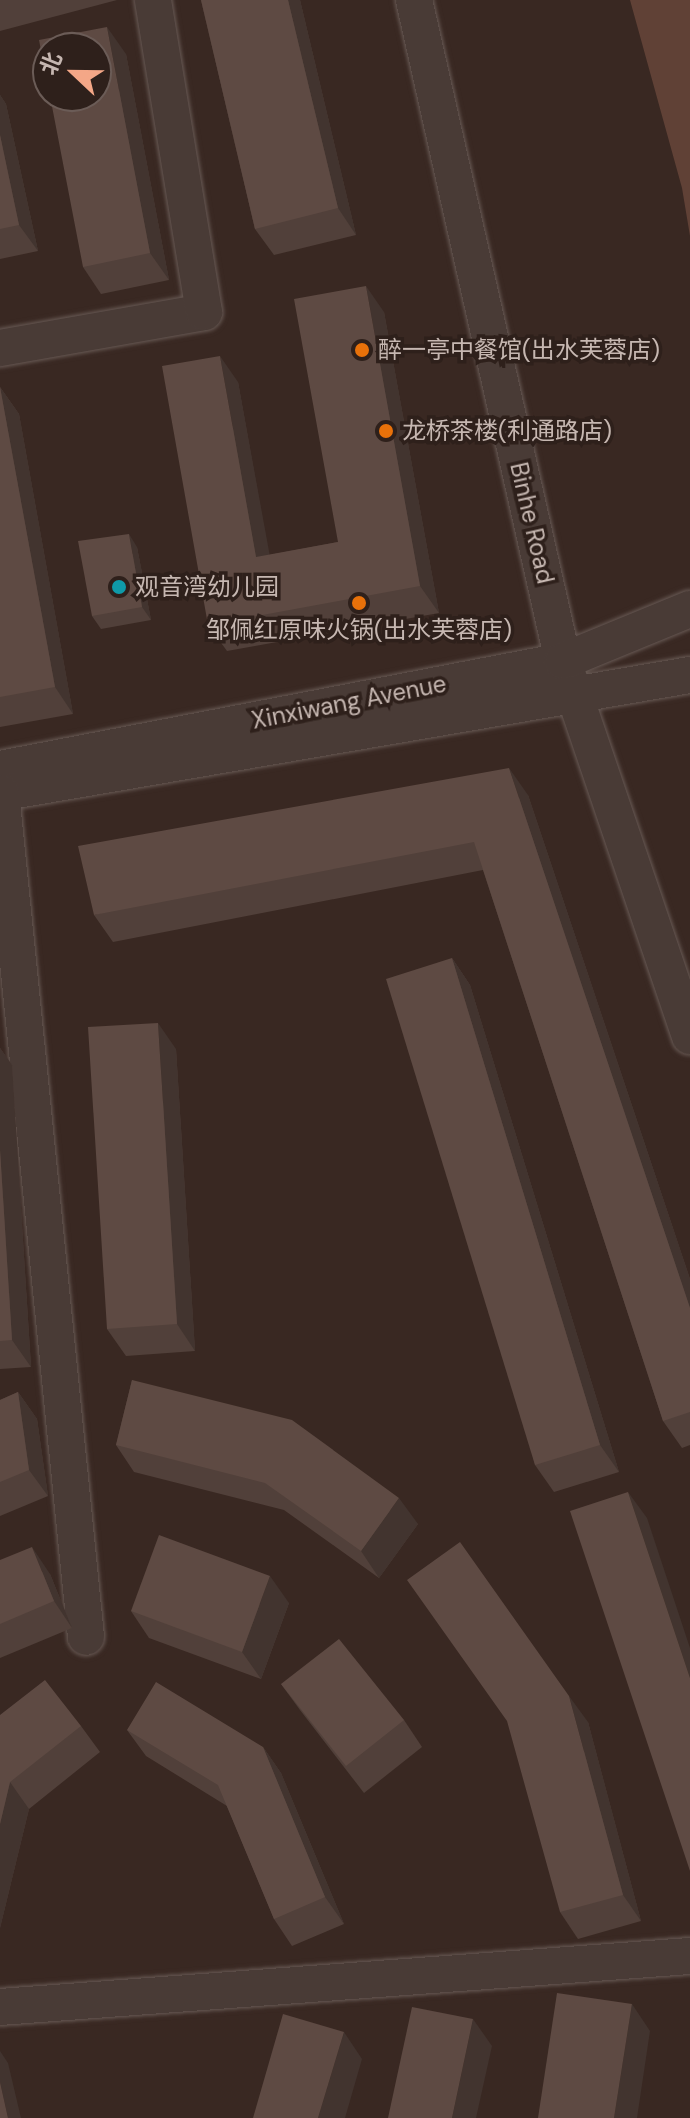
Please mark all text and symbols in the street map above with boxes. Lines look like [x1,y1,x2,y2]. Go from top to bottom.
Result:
north arrow [32,32,112,112]
text: 北 [34,48,69,79]
place label: 醉一亭中餐馆(出水芙蓉店) [378,336,660,364]
marker: 醉一亭中餐馆(出水芙蓉店) [353,341,371,359]
place label: 龙桥茶楼(利通路店) [402,417,612,445]
marker: 龙桥茶楼(利通路店) [377,422,395,440]
street label: Binhe Road [504,459,560,587]
place label: 观音湾幼儿园 [135,573,279,601]
marker: 观音湾幼儿园 [110,578,128,596]
marker: 邹佩红原味火锅(出水芙蓉店) [350,594,368,612]
place label: 邹佩红原味火锅(出水芙蓉店) [206,616,512,644]
street label: Xinxiwang Avenue [249,669,449,735]

